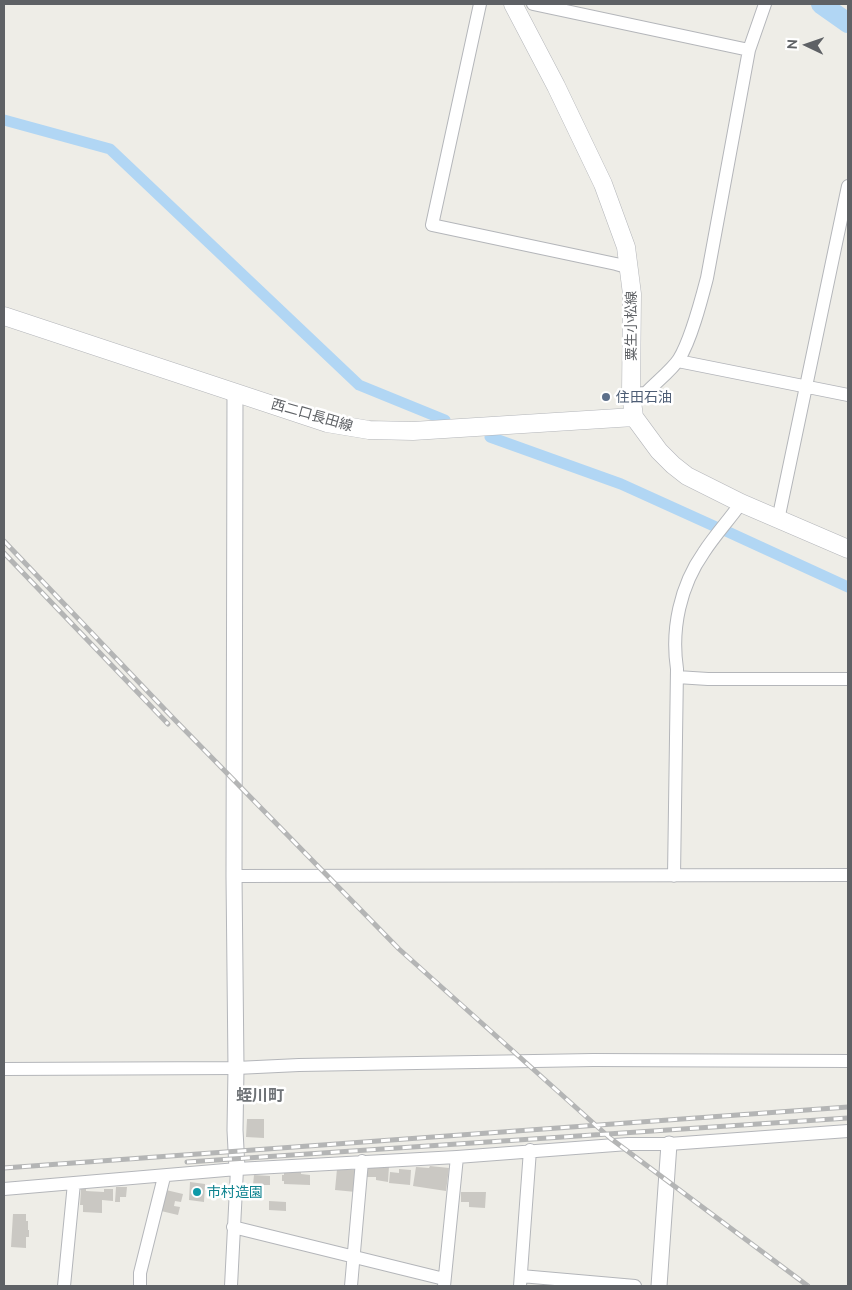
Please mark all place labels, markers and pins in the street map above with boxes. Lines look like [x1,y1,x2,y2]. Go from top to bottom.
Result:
place label: 住田石油 [616,389,672,405]
marker: 住田石油 [600,391,612,403]
place label: 市村造園 [207,1184,263,1200]
marker: 市村造園 [191,1186,203,1198]

